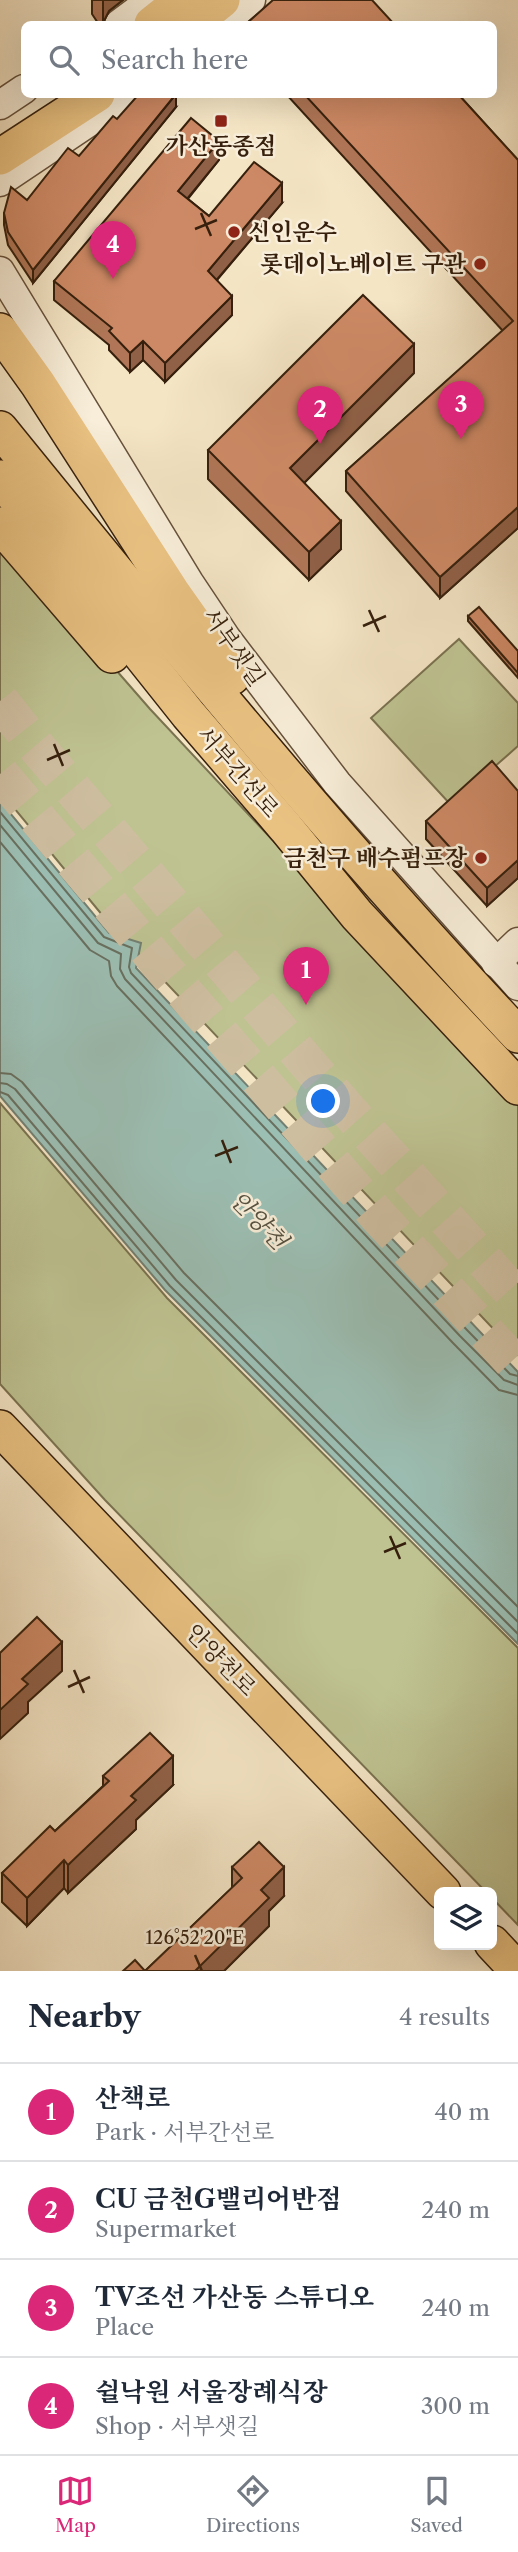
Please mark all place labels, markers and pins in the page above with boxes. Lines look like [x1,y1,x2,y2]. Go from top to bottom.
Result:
marker: 가산동종점 [213,113,229,129]
place label: 가산동종점 [165,132,277,160]
place label: 신인운수 [248,218,337,246]
pin: 4 [90,221,136,279]
marker: 신인운수 [226,224,242,240]
place label: 롯데이노베이트 구관 [260,250,467,278]
marker: 롯데이노베이트 구관 [472,256,488,272]
pin: 3 [438,381,484,439]
pin: 2 [297,386,343,444]
place label: 금천구 배수펌프장 [283,844,468,872]
marker: 금천구 배수펌프장 [473,850,489,866]
pin: 1 [283,947,329,1005]

